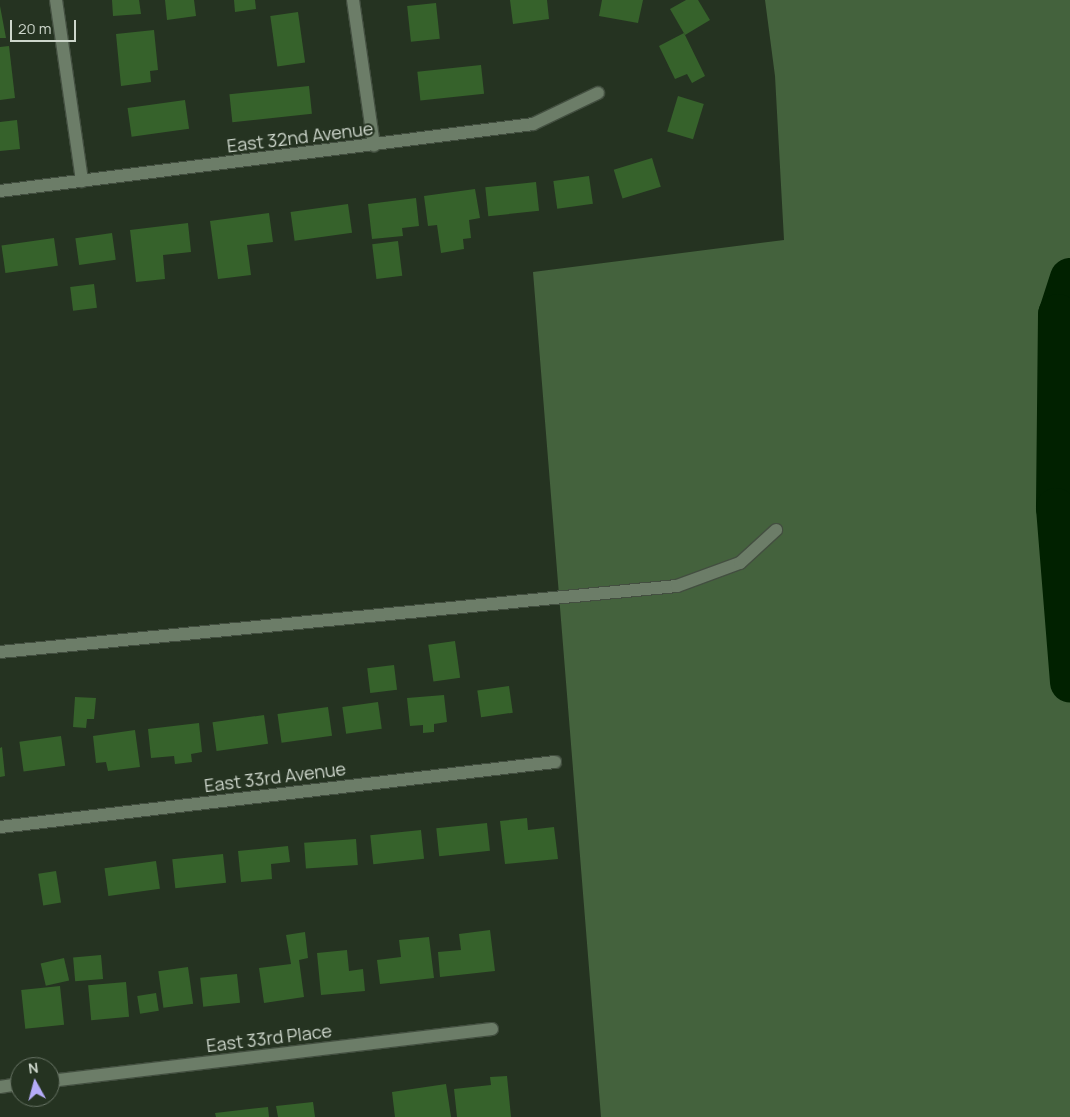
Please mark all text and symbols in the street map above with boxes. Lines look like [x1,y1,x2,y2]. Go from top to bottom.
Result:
scale bar [12,10,79,42]
text: 20 m [18,18,51,39]
street label: East 32nd Avenue [226,117,374,157]
street label: East 33rd Avenue [203,758,347,796]
street label: East 33rd Place [205,1020,333,1056]
north arrow [10,1057,60,1107]
text: N [27,1058,39,1078]

